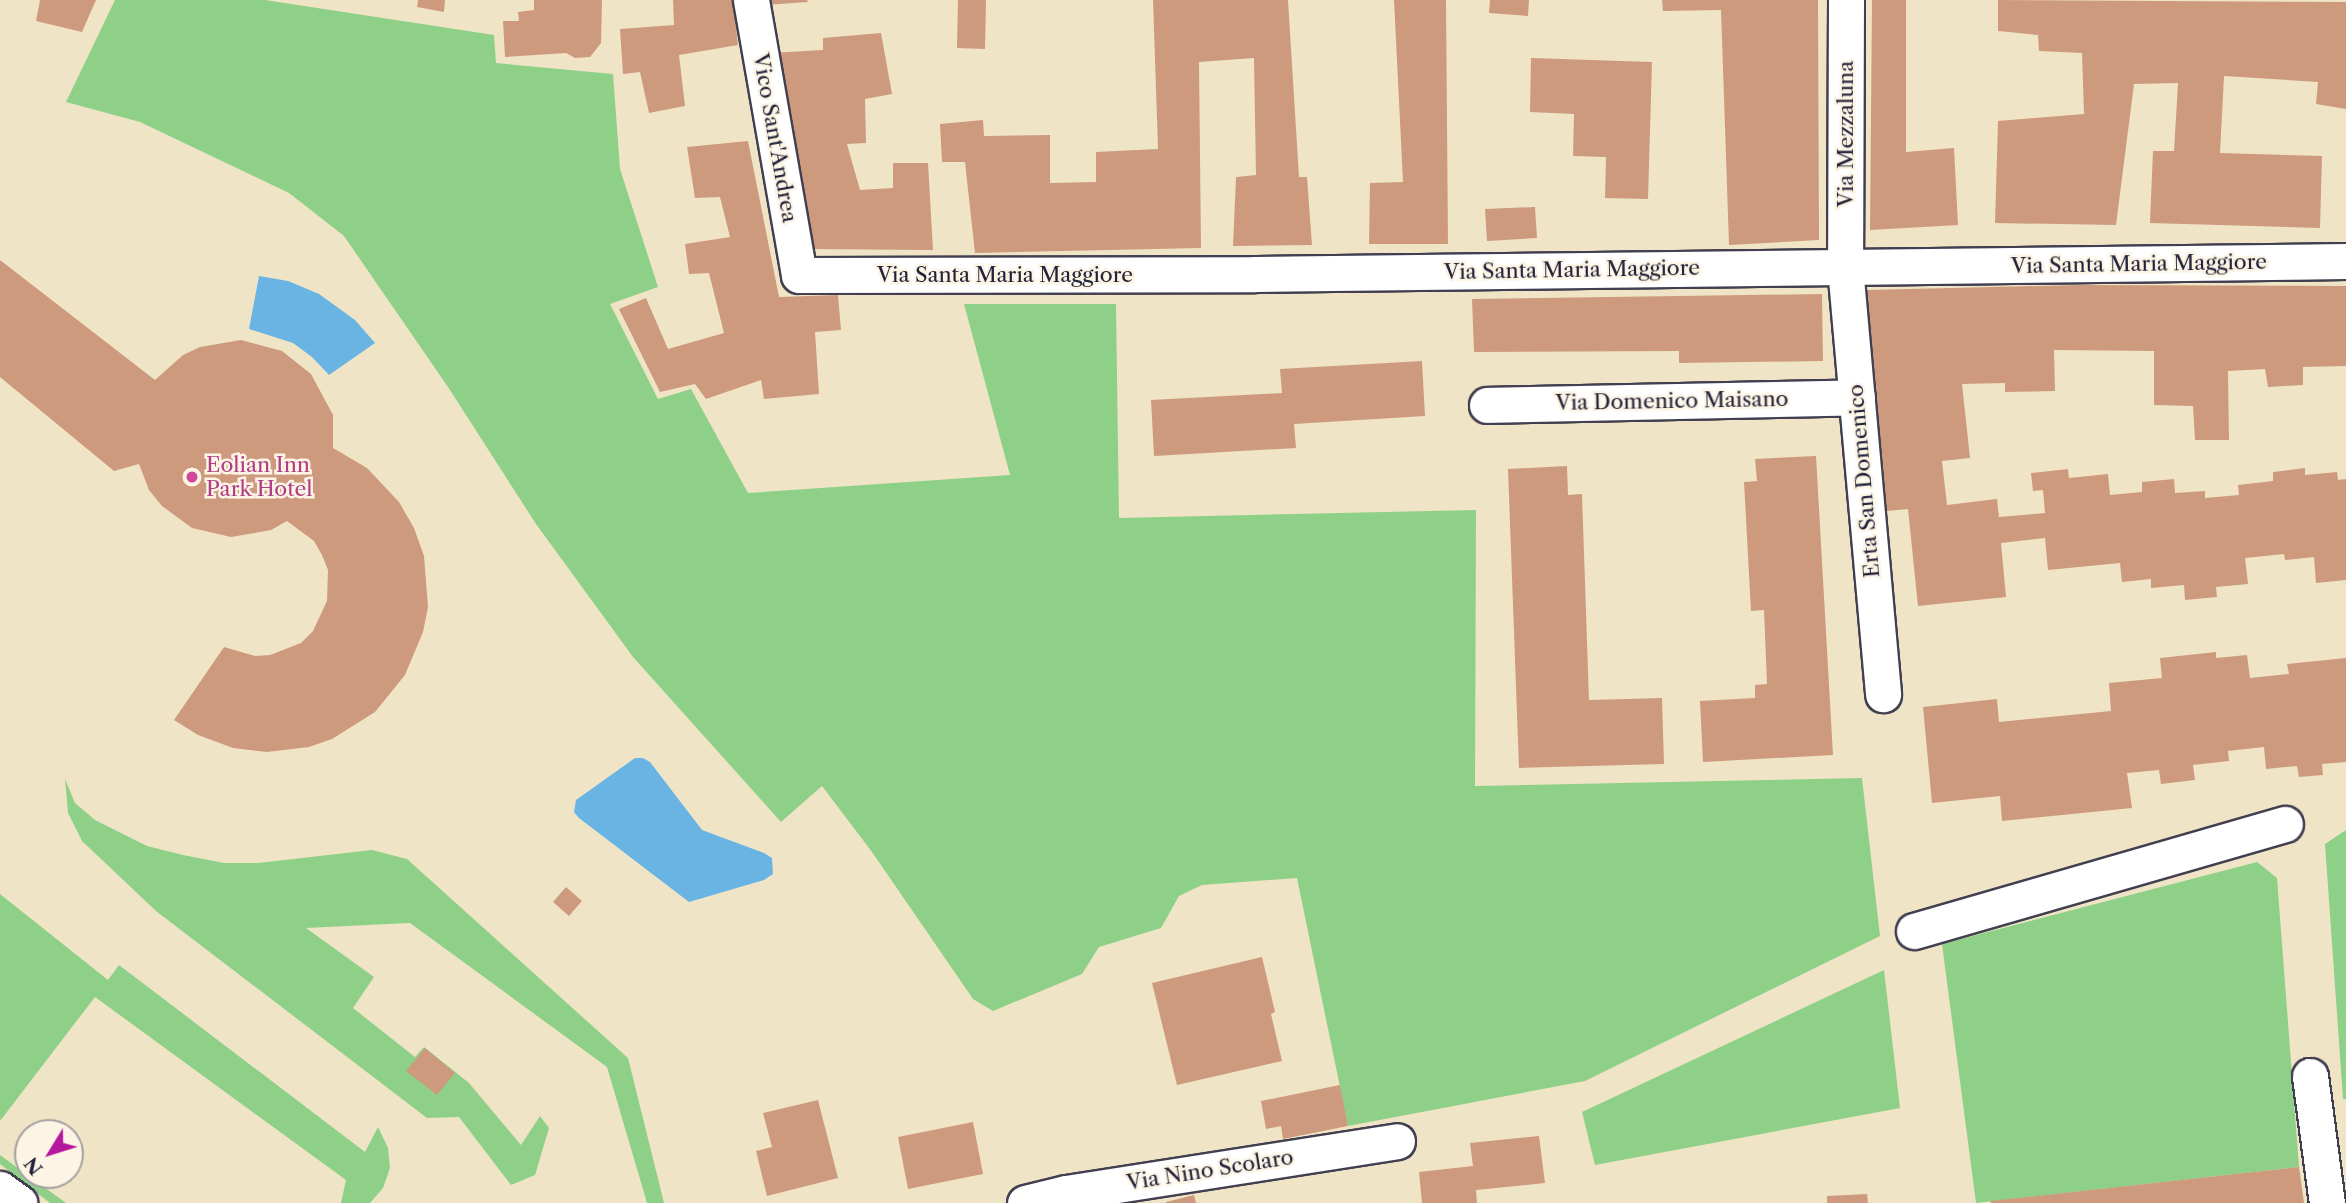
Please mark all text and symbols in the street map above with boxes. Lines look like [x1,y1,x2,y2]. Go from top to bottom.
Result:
street label: Vico Sant'Andrea [748,51,802,225]
street label: Via Mezzaluna [1833,61,1859,207]
street label: Via Santa Maria Maggiore [2010,249,2268,279]
street label: Via Santa Maria Maggiore [1443,255,1701,285]
street label: Via Santa Maria Maggiore [877,262,1133,288]
street label: Erta San Domenico [1843,383,1885,579]
street label: Via Domenico Maisano [1555,386,1789,416]
place label: Eolian Inn Park Hotel [206,452,313,502]
marker: Eolian Inn Park Hotel [184,469,200,485]
north arrow [14,1119,84,1189]
street label: Via Nino Scolaro [1125,1144,1295,1196]
text: N [19,1152,48,1180]

